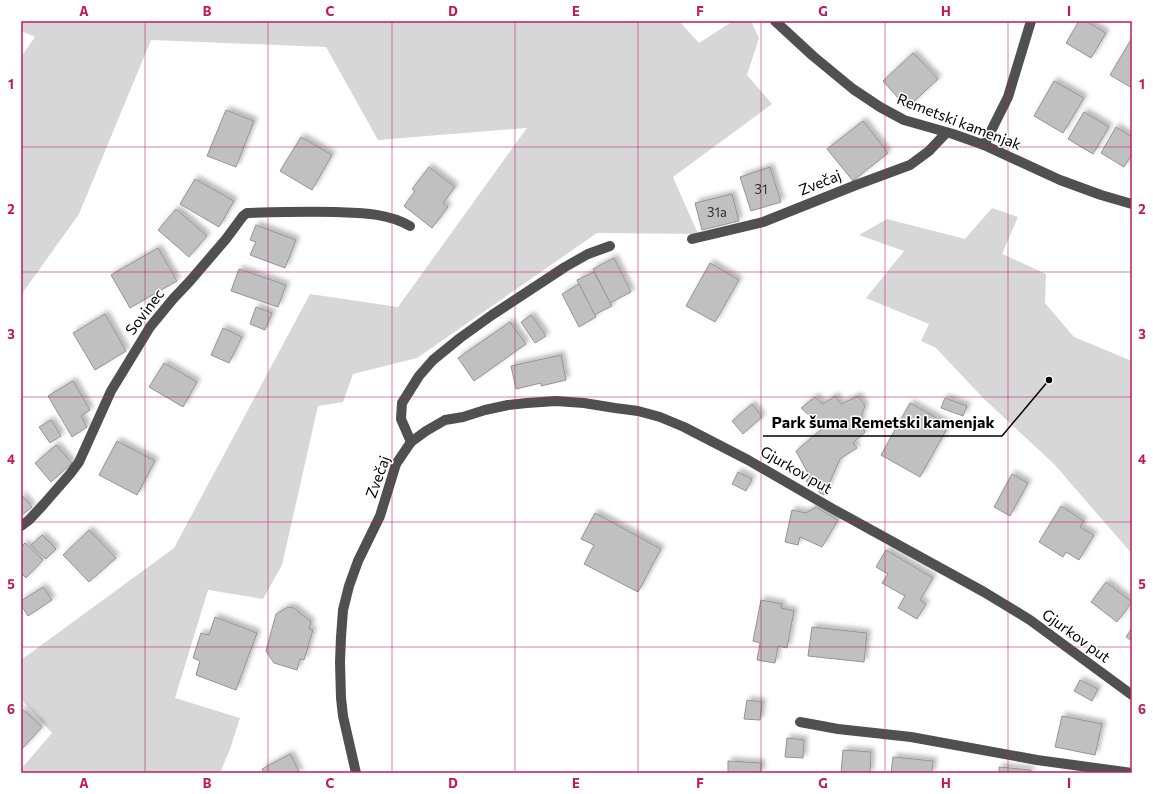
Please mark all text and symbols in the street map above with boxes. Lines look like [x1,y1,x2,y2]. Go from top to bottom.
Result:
text: A [79,3,89,19]
text: B [203,3,212,19]
text: C [326,3,335,19]
text: D [448,3,458,19]
text: E [572,3,580,19]
text: F [696,3,704,19]
text: G [818,3,828,19]
text: H [941,3,951,19]
text: I [1067,3,1071,19]
text: 1 [8,76,14,92]
text: 1 [1139,76,1145,92]
street label: Remetski kamenjak [895,89,1024,153]
street label: Zvečaj [796,166,843,199]
house number: 31 [755,181,767,197]
text: 2 [7,201,15,217]
text: 2 [1138,201,1146,217]
house number: 31a [707,204,727,220]
street label: Sovinec [121,285,167,338]
text: 3 [7,326,15,342]
text: 3 [1138,326,1146,342]
callout: Park šuma Remetski kamenjak [763,408,1002,436]
text: Park šuma Remetski kamenjak [771,412,995,431]
street label: Gjurkov put [758,441,835,497]
text: 4 [7,451,15,467]
text: 4 [1138,451,1146,467]
street label: Zvečaj [361,453,393,500]
text: 5 [7,576,15,592]
text: 5 [1138,576,1146,592]
street label: Gjurkov put [1039,604,1114,666]
text: 6 [7,701,15,717]
text: 6 [1138,701,1146,717]
text: A [79,775,89,791]
text: B [203,775,212,791]
text: C [326,775,335,791]
text: D [448,775,458,791]
text: E [572,775,580,791]
text: F [696,775,704,791]
text: G [818,775,828,791]
text: H [941,775,951,791]
text: I [1067,775,1071,791]

